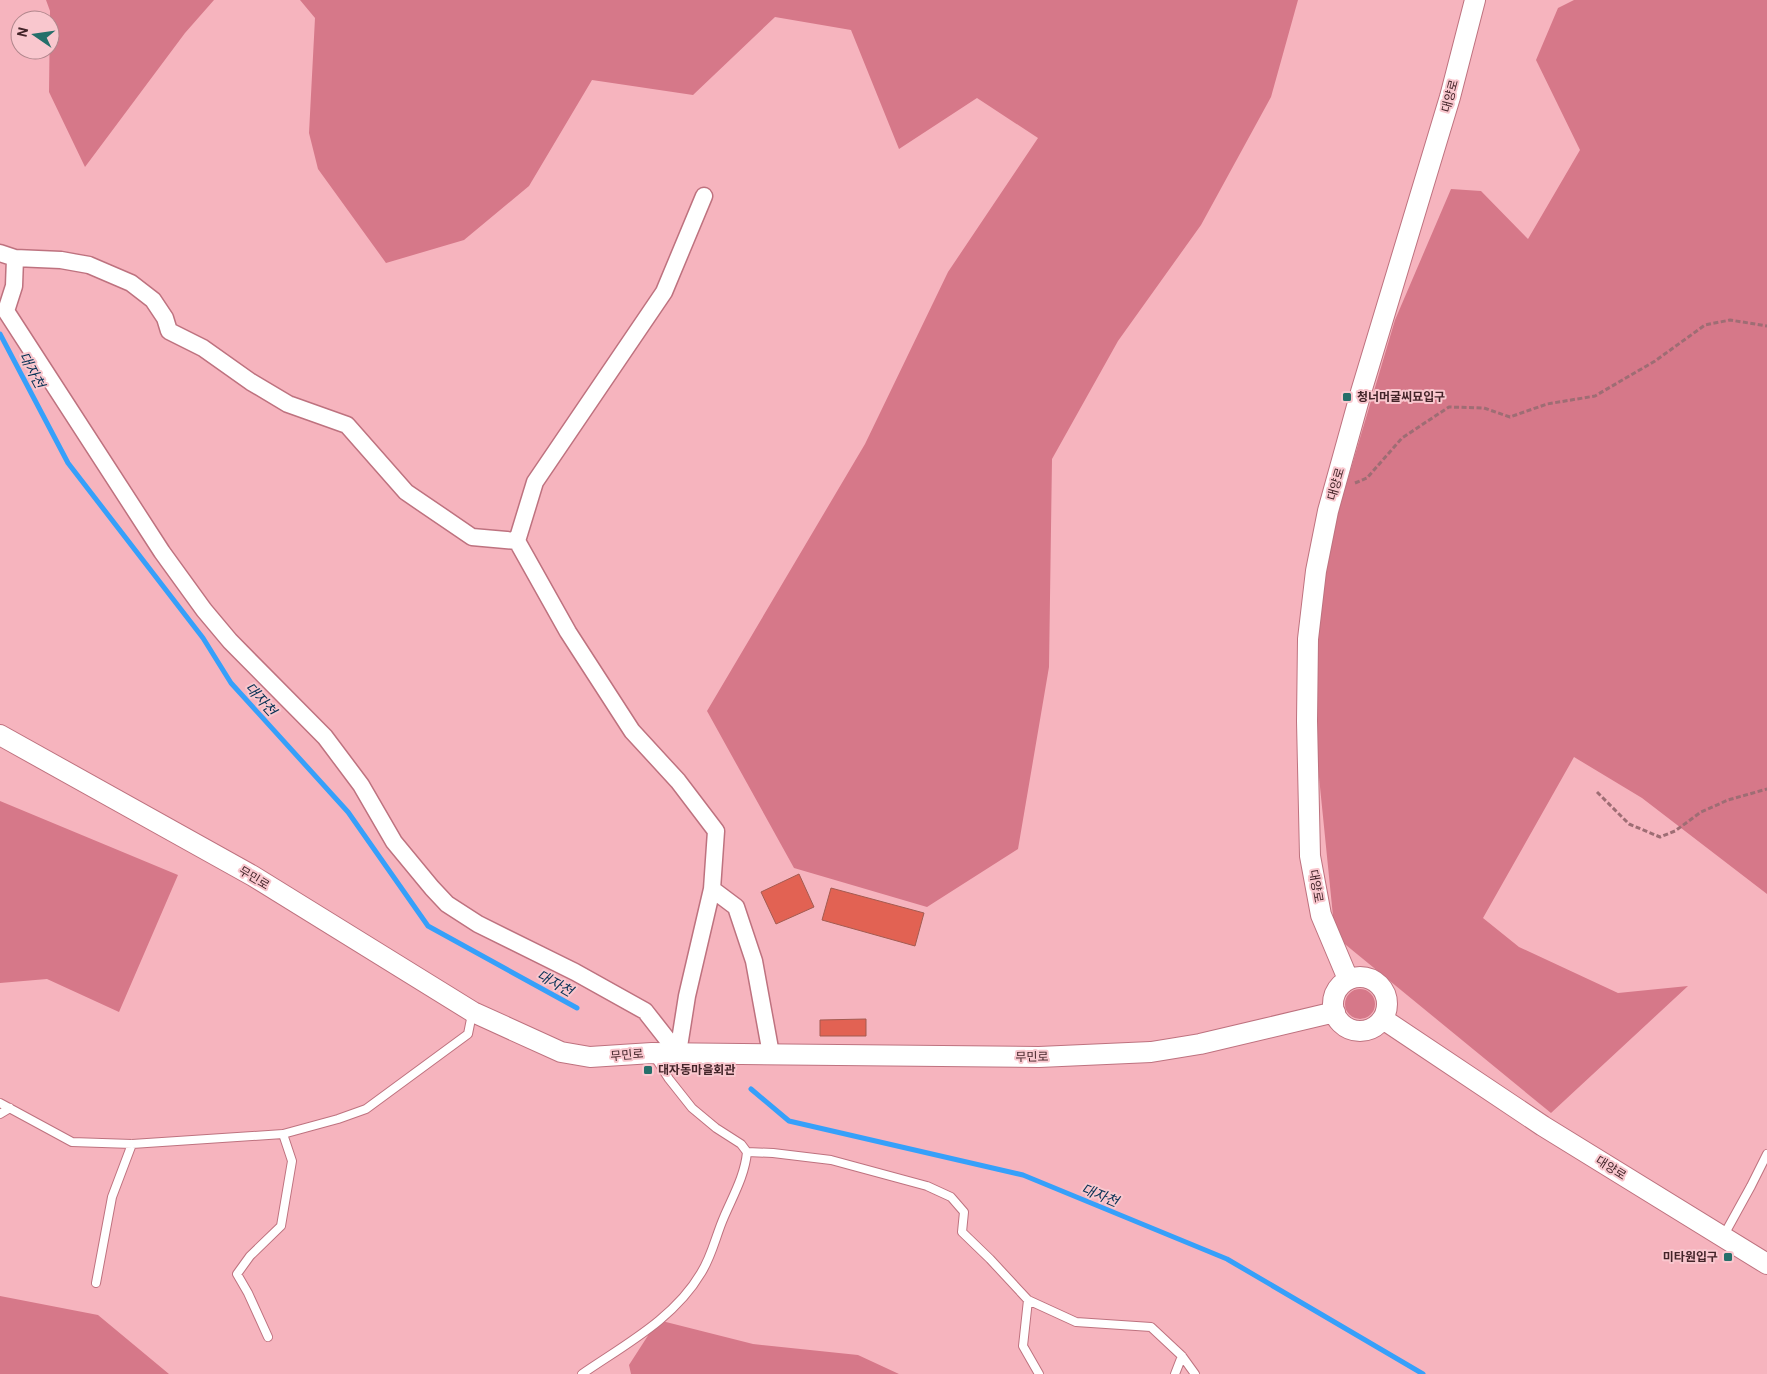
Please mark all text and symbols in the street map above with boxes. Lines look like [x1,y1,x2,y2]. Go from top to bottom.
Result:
north arrow [10,10,60,60]
text: N [13,26,31,38]
street label: 대양로 [1438,78,1460,114]
water label: 대자천 [16,349,50,392]
place label: 청너머굴씨묘입구 [1357,389,1445,403]
marker: 청너머굴씨묘입구 [1341,391,1353,403]
street label: 대양로 [1324,466,1346,502]
water label: 대자천 [242,679,281,720]
street label: 무민로 [237,863,272,892]
street label: 대양로 [1307,868,1327,903]
water label: 대자천 [534,966,577,1000]
street label: 무민로 [610,1046,644,1062]
street label: 무민로 [1015,1049,1049,1063]
place label: 대자동마을회관 [658,1062,735,1076]
marker: 대자동마을회관 [642,1064,654,1076]
street label: 대양로 [1594,1152,1629,1182]
water label: 대자천 [1079,1179,1122,1210]
place label: 미타원입구 [1663,1249,1718,1263]
marker: 미타원입구 [1722,1251,1734,1263]

